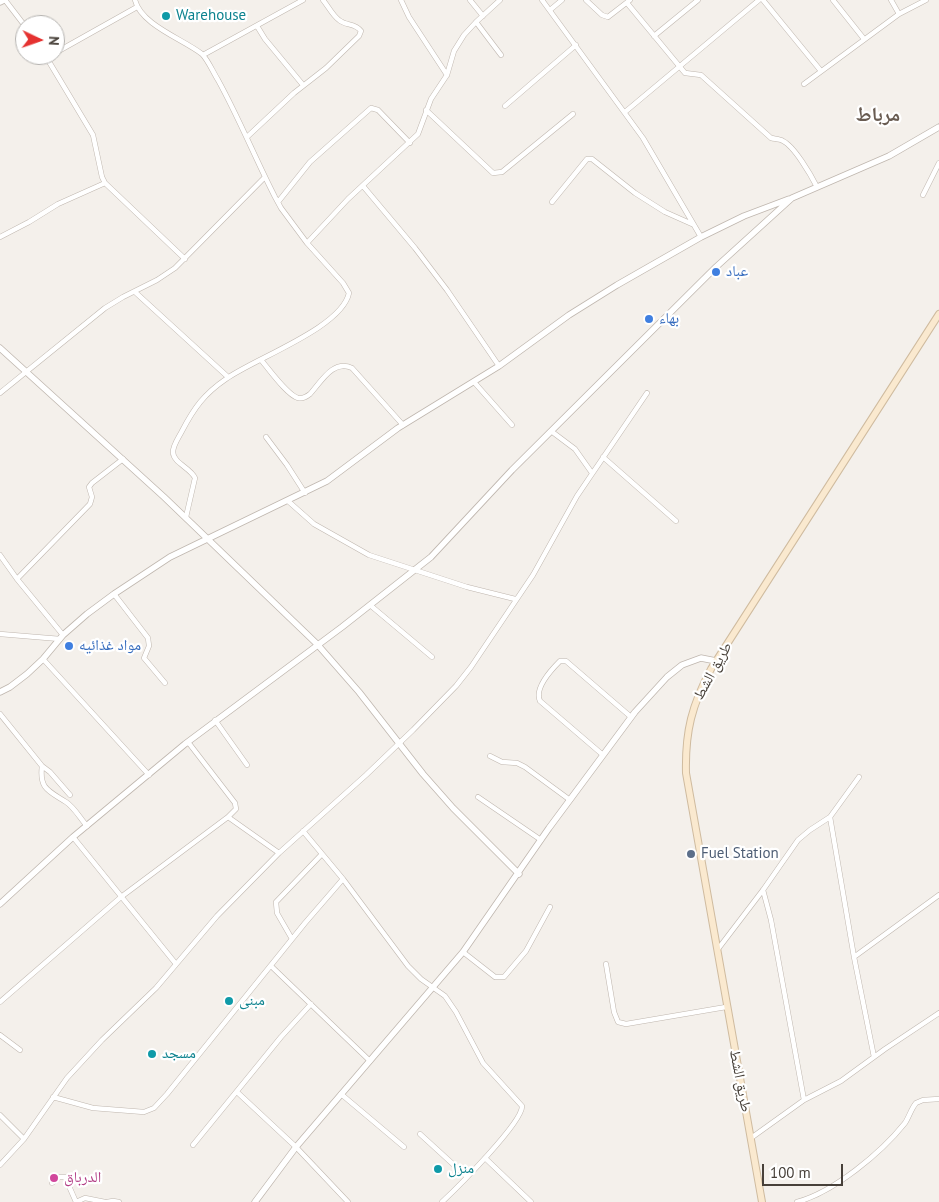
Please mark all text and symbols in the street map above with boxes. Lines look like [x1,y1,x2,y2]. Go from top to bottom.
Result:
place label: Warehouse [176,7,246,25]
marker: Warehouse [160,10,172,22]
north arrow [15,15,65,65]
text: N [45,36,63,46]
district label: مرباط [856,103,900,127]
place label: عباد [726,263,748,281]
marker: عباد [710,266,722,278]
place label: بهاء [659,310,679,328]
marker: بهاء [643,313,655,325]
place label: مواد غذائيه [79,637,141,655]
street label: طريق الشط [690,639,736,703]
marker: مواد غذائيه [63,640,75,652]
place label: Fuel Station [701,845,779,863]
marker: Fuel Station [685,848,697,860]
place label: مبنى [239,992,265,1010]
marker: مبنى [223,995,235,1007]
place label: مسجد [162,1045,196,1063]
marker: مسجد [146,1048,158,1060]
street label: طريق الشط [725,1048,755,1114]
scale bar [764,1154,845,1186]
place label: منزل [448,1160,474,1178]
marker: منزل [432,1163,444,1175]
text: 100 m [770,1163,811,1182]
place label: الدرباق [64,1169,101,1187]
marker: الدرباق [48,1172,60,1184]

